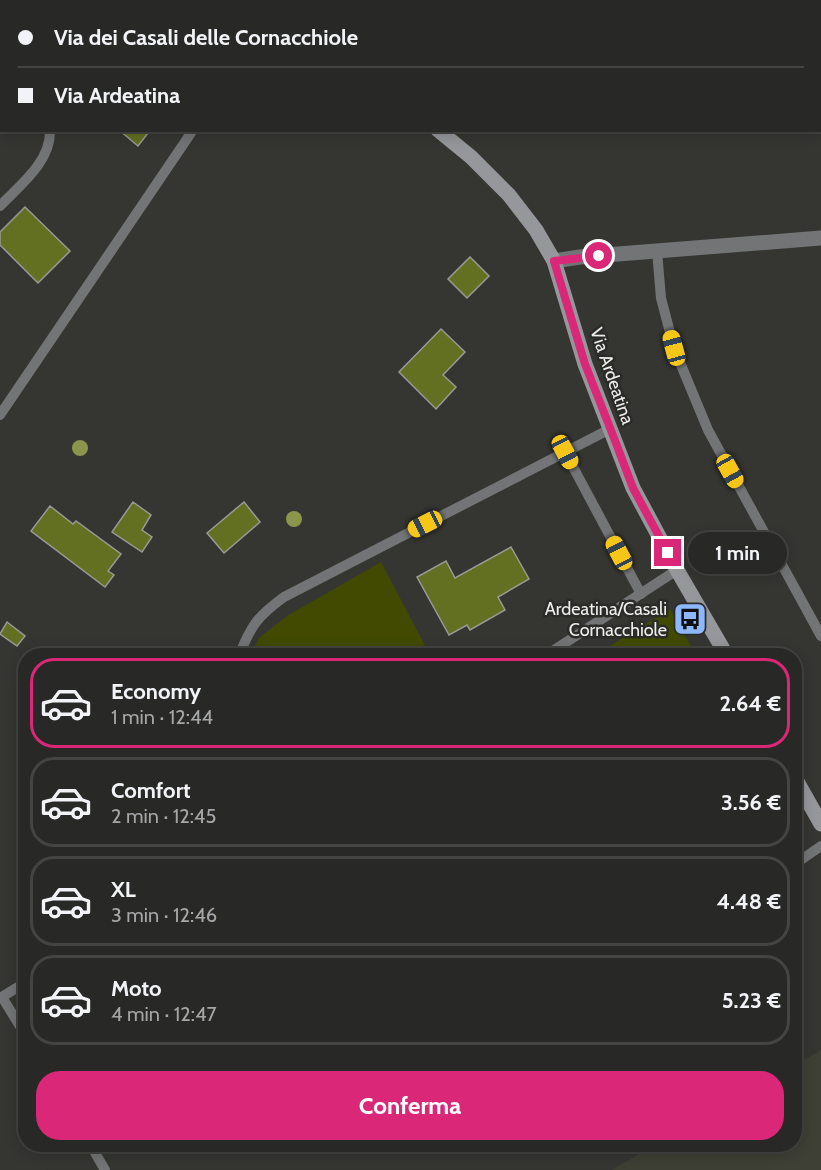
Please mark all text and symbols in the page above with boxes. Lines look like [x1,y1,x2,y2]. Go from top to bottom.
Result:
text: Via dei Casali delle Cornacchiole [54,24,358,51]
text: Via Ardeatina [54,82,180,109]
route start [585,242,612,269]
street label: Via Ardeatina [585,325,639,428]
car [661,328,687,368]
car [549,432,581,472]
car [713,451,747,491]
car [405,508,445,540]
callout: 1 min [689,532,788,574]
car [603,533,635,573]
route end [654,539,681,566]
text: 1 min [715,541,760,565]
place label: Ardeatina/Casali Cornacchiole [545,598,667,641]
bus stop icon: Ardeatina/Casali Cornacchiole [672,601,708,637]
icon: car [39,676,93,730]
text: Economy [111,678,201,705]
text: 2.64 € [719,690,781,717]
text: 1 min · 12:44 [111,705,213,729]
icon: car [39,775,93,829]
text: Comfort [111,777,190,804]
text: 3.56 € [721,789,781,816]
text: 2 min · 12:45 [111,804,216,828]
icon: car [39,874,93,928]
text: XL [111,876,136,903]
text: 4.48 € [716,888,781,915]
text: 3 min · 12:46 [111,903,217,927]
icon: car [39,973,93,1027]
text: Moto [111,975,162,1002]
text: 5.23 € [722,987,781,1014]
text: 4 min · 12:47 [111,1002,217,1026]
button: Conferma [36,1071,784,1140]

